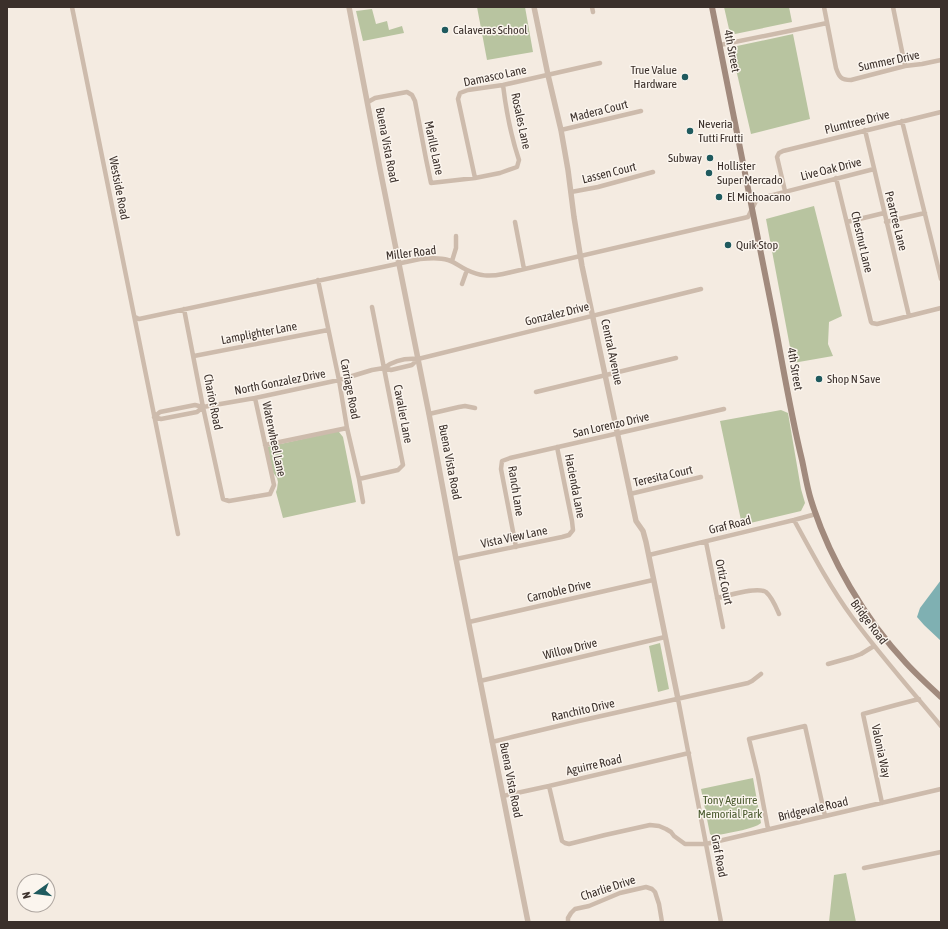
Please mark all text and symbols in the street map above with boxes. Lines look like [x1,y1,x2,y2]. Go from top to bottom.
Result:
place label: Calaveras School [453,23,528,37]
marker: Calaveras School [440,25,450,35]
street label: 4th Street [721,29,743,74]
street label: Summer Drive [857,48,921,74]
street label: Damasco Lane [462,63,528,89]
place label: True Value Hardware [630,63,677,91]
marker: True Value Hardware [680,72,690,82]
street label: Rosales Lane [508,91,534,151]
street label: Madera Court [569,97,630,125]
street label: Buena Vista Road [373,106,401,184]
street label: Plumtree Drive [823,107,891,137]
place label: Neveria Tutti Frutti [698,117,743,145]
street label: Marille Lane [421,120,447,176]
marker: Neveria Tutti Frutti [685,126,695,136]
place label: Subway [668,151,702,165]
marker: Subway [705,153,715,163]
street label: Westside Road [106,155,132,221]
street label: Live Oak Drive [799,155,863,183]
street label: Lassen Court [580,159,638,186]
place label: Hollister Super Mercado [717,159,783,187]
marker: Hollister Super Mercado [704,168,714,178]
place label: El Michoacano [727,190,791,204]
street label: Peartree Lane [882,190,910,252]
marker: El Michoacano [714,192,724,202]
street label: Chestnut Lane [848,210,876,274]
place label: Quik Stop [736,238,779,252]
marker: Quik Stop [723,240,733,250]
street label: Miller Road [385,243,437,263]
street label: Gonzalez Drive [524,299,590,329]
street label: Central Avenue [598,318,626,386]
street label: Lamplighter Lane [220,319,298,347]
street label: 4th Street [784,347,806,392]
street label: Carriage Road [337,358,363,420]
street label: North Gonzalez Drive [233,366,327,398]
place label: Shop N Save [827,372,880,386]
street label: Chariot Road [201,373,225,431]
marker: Shop N Save [814,374,824,384]
street label: Cavalier Lane [390,383,416,445]
street label: Waterwheel Lane [259,400,289,478]
street label: San Lorenzo Drive [571,409,651,441]
street label: Buena Vista Road [436,423,464,501]
street label: Hacienda Lane [562,453,588,519]
street label: Teresita Court [632,462,695,490]
street label: Ranch Lane [505,465,527,517]
street label: Graf Road [707,513,753,537]
street label: Vista View Lane [479,523,549,551]
street label: Ortiz Court [712,558,736,607]
street label: Carnoble Drive [526,577,592,605]
street label: Bridge Road [848,597,890,647]
street label: Willow Drive [541,636,599,662]
street label: Ranchito Drive [550,696,616,724]
street label: Valonia Way [868,723,894,779]
street label: Buena Vista Road [497,741,525,819]
street label: Aguirre Road [565,752,623,778]
park label: Tony Aguirre Memorial Park [698,793,763,821]
street label: Bridgevale Road [777,794,849,824]
street label: Graf Road [708,834,730,878]
north arrow [16,873,56,913]
street label: Charlie Drive [579,873,637,903]
text: N [20,891,33,900]

